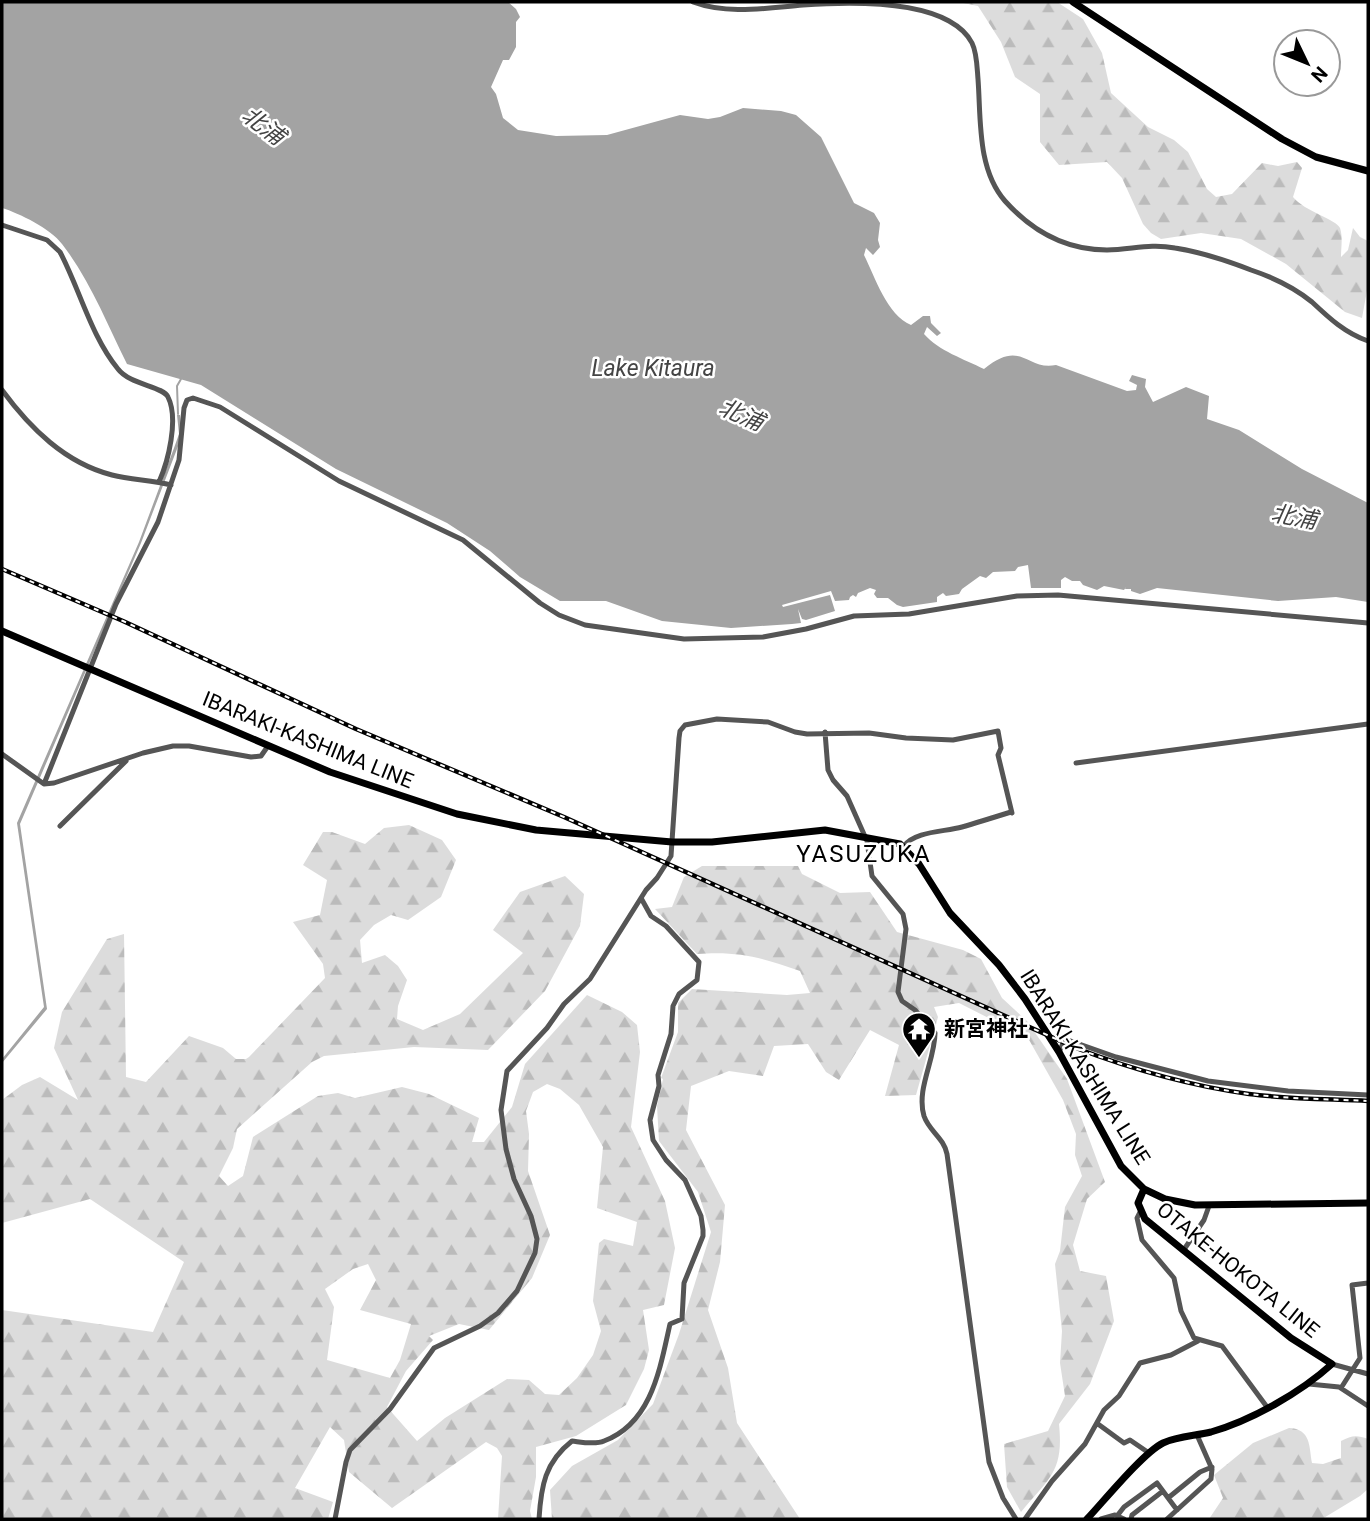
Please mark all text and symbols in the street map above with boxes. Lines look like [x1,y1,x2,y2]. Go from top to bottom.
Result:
north arrow [1272,28,1342,98]
text: N [1306,62,1332,87]
water label: 北浦 [237,101,293,153]
water label: Lake Kitaura [591,355,715,382]
water label: 北浦 [715,394,771,438]
water label: 北浦 [1269,500,1323,535]
street label: IBARAKI-KASHIMA LINE [199,687,417,793]
district label: YASUZUKA [796,840,932,868]
street label: IBARAKI-KASHIMA LINE [1015,965,1155,1169]
temple icon: 新宮神社 [900,1010,938,1059]
place label: 新宮神社 [944,1017,1028,1041]
street label: OTAKE-HOKOTA LINE [1152,1197,1324,1343]

